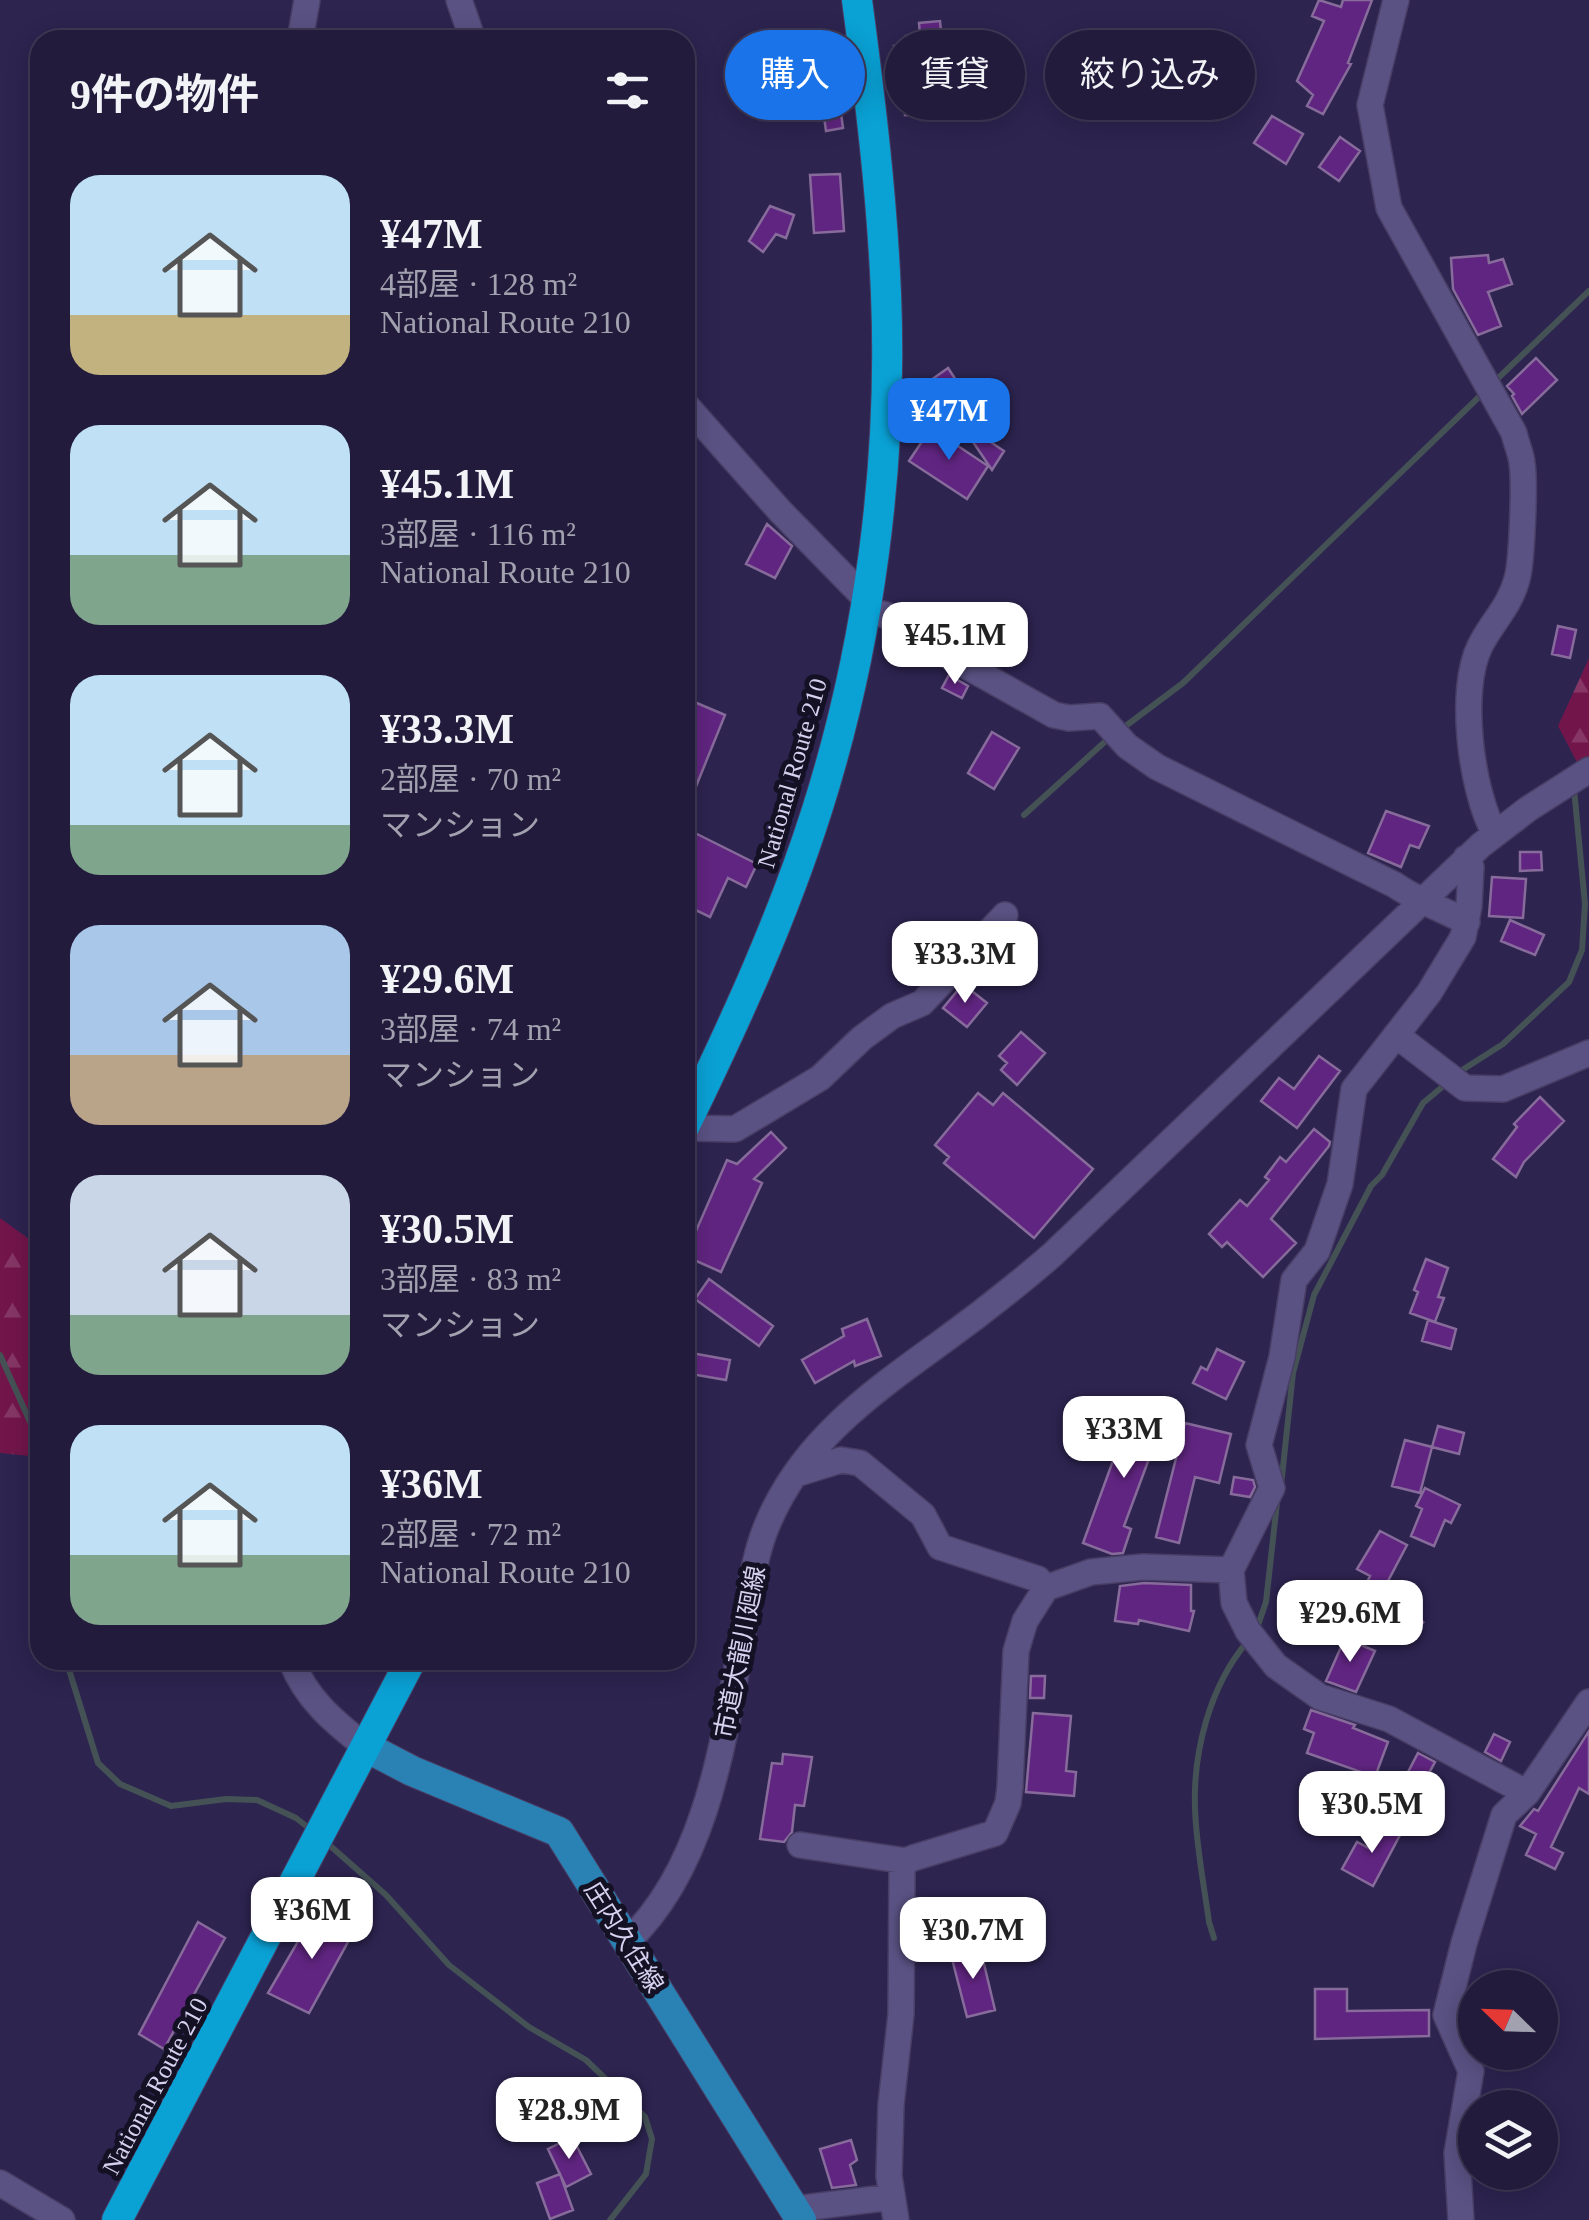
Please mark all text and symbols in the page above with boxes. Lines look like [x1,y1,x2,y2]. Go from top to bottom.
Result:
chip: 購入 [725,30,865,120]
chip: 賃貸 [885,30,1025,120]
chip: 絞り込み [1045,30,1255,120]
icon: filters [600,63,655,118]
text: 9件の物件 [70,72,259,118]
text: ¥47M [380,211,483,257]
icon: home [150,215,270,335]
text: 4部屋 · 128 m² [380,266,577,302]
text: National Route 210 [380,304,631,340]
pin: ¥47M [890,378,1008,463]
text: ¥47M [910,392,988,428]
text: ¥45.1M [380,461,514,507]
icon: home [150,465,270,585]
text: 3部屋 · 116 m² [380,516,576,552]
text: National Route 210 [380,554,631,590]
pin: ¥45.1M [874,602,1036,687]
text: ¥45.1M [904,616,1006,652]
street label: National Route 210 [752,675,832,871]
text: ¥33.3M [380,706,514,752]
icon: home [150,715,270,835]
text: 2部屋 · 70 m² [380,761,561,797]
text: マンション [380,807,540,843]
pin: ¥33.3M [884,921,1046,1006]
text: ¥33.3M [914,935,1016,971]
text: ¥29.6M [380,956,514,1002]
icon: home [150,965,270,1085]
text: 3部屋 · 74 m² [380,1011,561,1047]
text: マンション [380,1057,540,1093]
text: ¥30.5M [380,1206,514,1252]
icon: home [150,1215,270,1335]
text: 3部屋 · 83 m² [380,1261,561,1297]
text: マンション [380,1307,540,1343]
pin: ¥33M [1065,1396,1183,1481]
text: ¥33M [1085,1410,1163,1446]
text: ¥36M [380,1461,483,1507]
icon: home [150,1465,270,1585]
text: 2部屋 · 72 m² [380,1516,561,1552]
text: National Route 210 [380,1554,631,1590]
street label: 市道大龍川廻線 [710,1564,770,1740]
pin: ¥29.6M [1269,1580,1431,1665]
text: ¥29.6M [1299,1594,1401,1630]
pin: ¥30.5M [1291,1771,1453,1856]
text: ¥30.5M [1321,1785,1423,1821]
pin: ¥36M [253,1877,371,1962]
street label: 庄内久住線 [579,1877,669,1997]
text: ¥36M [273,1891,351,1927]
pin: ¥30.7M [892,1897,1054,1982]
text: ¥30.7M [922,1911,1024,1947]
north arrow [1458,1970,1558,2070]
map controls [1458,1970,1558,2190]
street label: National Route 210 [97,1993,213,2179]
pin: ¥28.9M [488,2077,650,2162]
button: layers [1458,2090,1558,2190]
text: ¥28.9M [518,2091,620,2127]

